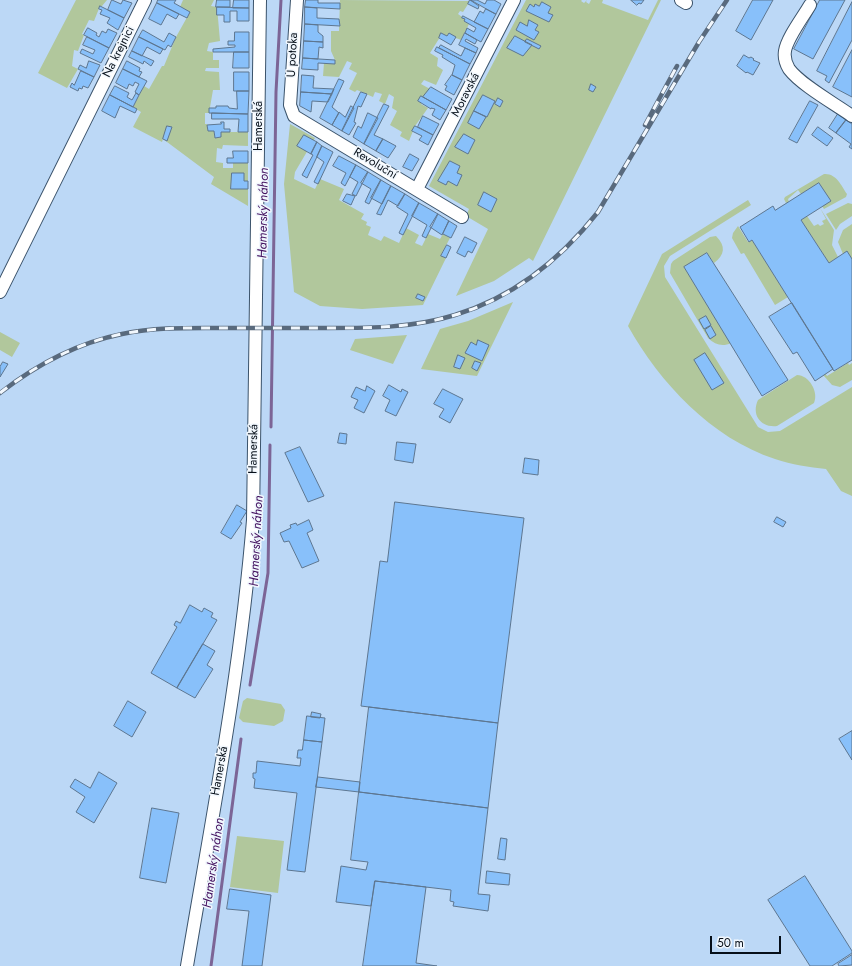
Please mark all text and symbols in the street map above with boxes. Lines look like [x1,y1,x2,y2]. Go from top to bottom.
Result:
street label: Na krejnici [100,24,138,80]
street label: U potoka [285,32,301,78]
street label: Moravská [449,71,483,119]
street label: Hamerská [252,101,266,151]
street label: Revoluční [350,145,400,183]
water label: Hamerský náhon [255,167,273,259]
street label: Hamerská [246,424,262,474]
water label: Hamerský náhon [247,495,267,587]
street label: Hamerská [209,745,231,797]
water label: Hamerský náhon [200,817,228,909]
scale bar [712,928,783,954]
text: 50 m [717,934,744,952]

